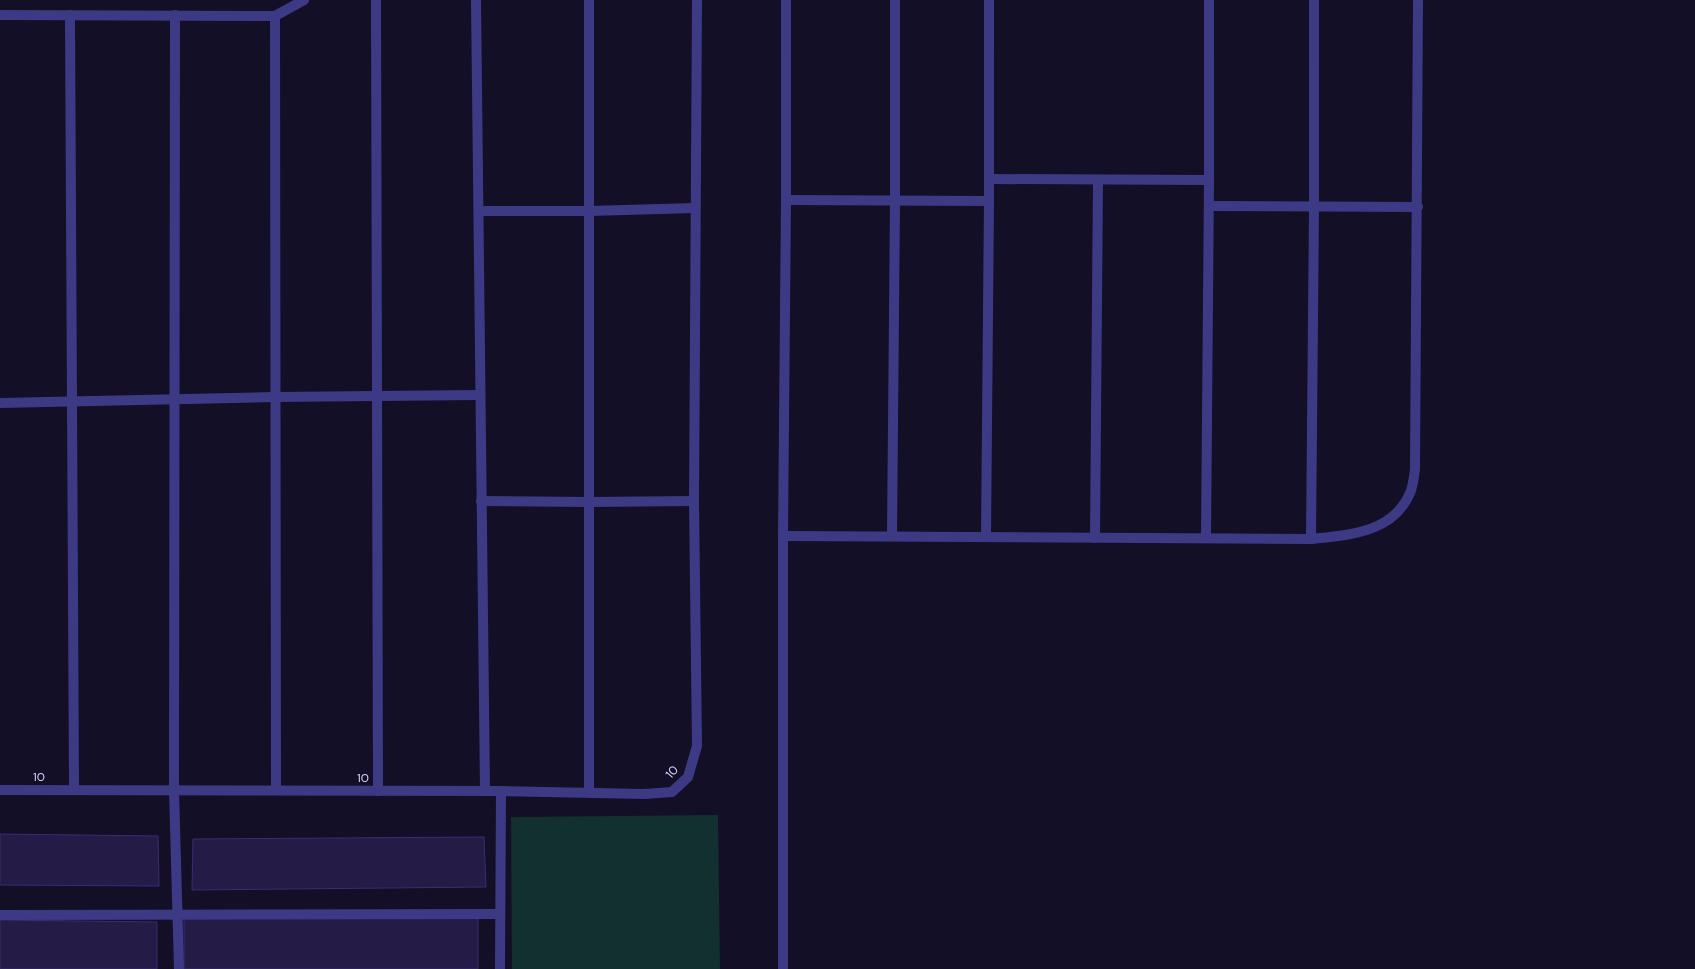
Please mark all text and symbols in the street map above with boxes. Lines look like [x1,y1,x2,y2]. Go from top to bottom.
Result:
street label: 10 [662,762,682,782]
street label: 10 [33,769,45,785]
street label: 10 [357,770,369,786]

